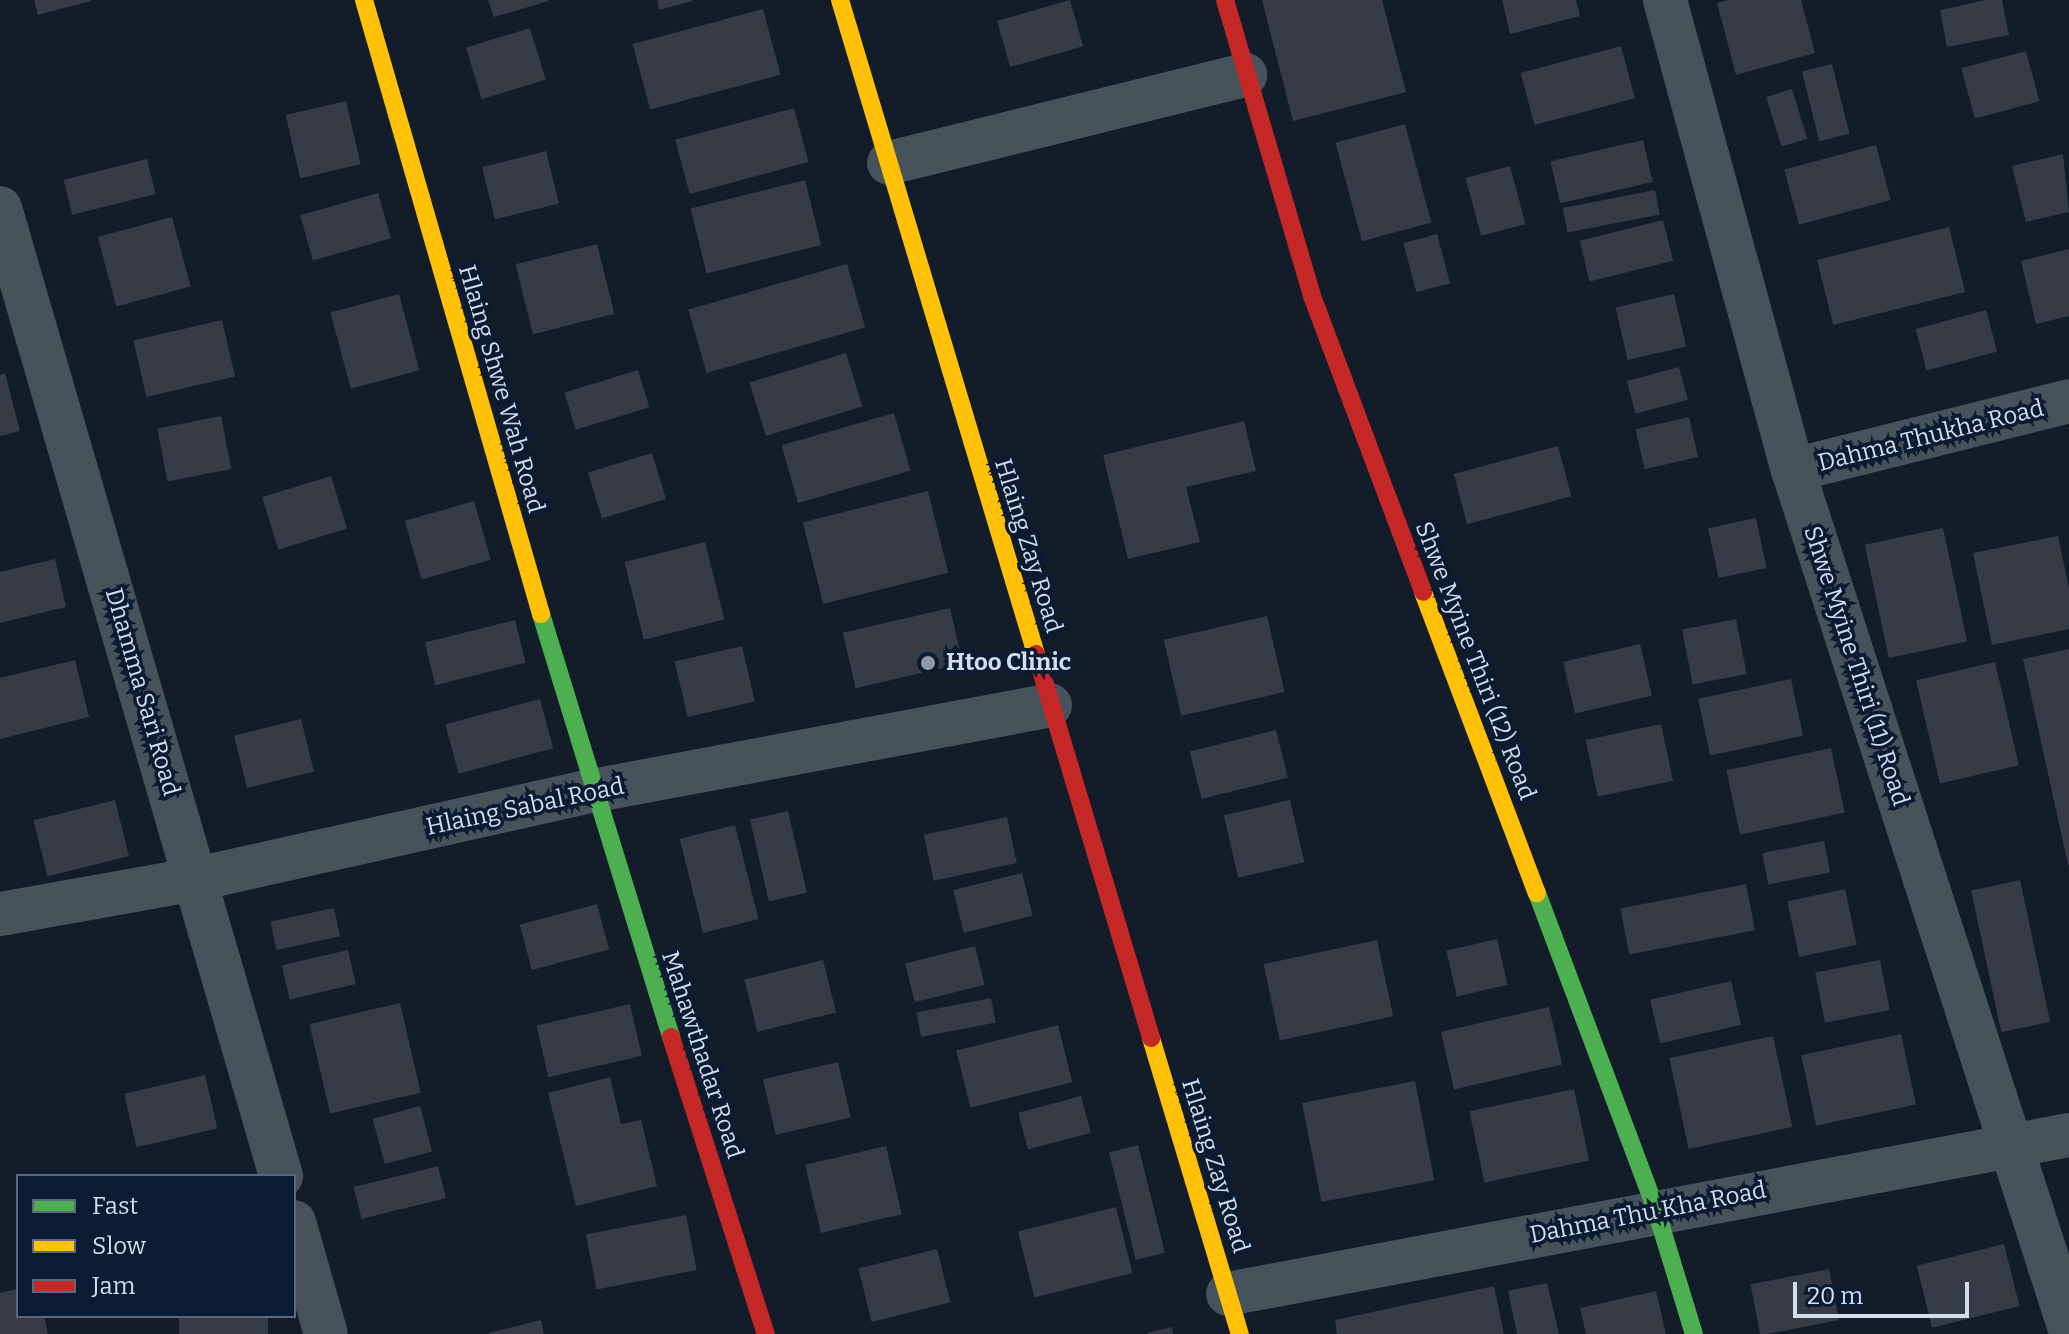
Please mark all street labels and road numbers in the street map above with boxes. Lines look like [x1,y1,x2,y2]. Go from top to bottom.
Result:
street label: Hlaing Shwe Wah Road [452,262,550,516]
street label: Dahma Thukha Road [1815,394,2047,478]
street label: Hlaing Zay Road [988,455,1068,637]
street label: Shwe Myine Thiri (12) Road [1409,518,1541,804]
street label: Shwe Myine Thiri (11) Road [1797,522,1915,810]
street label: Dhamma Sari Road [99,585,185,799]
street label: Hlaing Sabal Road [423,772,627,842]
street label: Mahawthadar Road [655,948,749,1162]
street label: Hlaing Zay Road [1175,1075,1255,1257]
street label: Dahma Thu Kha Road [1527,1176,1769,1250]

